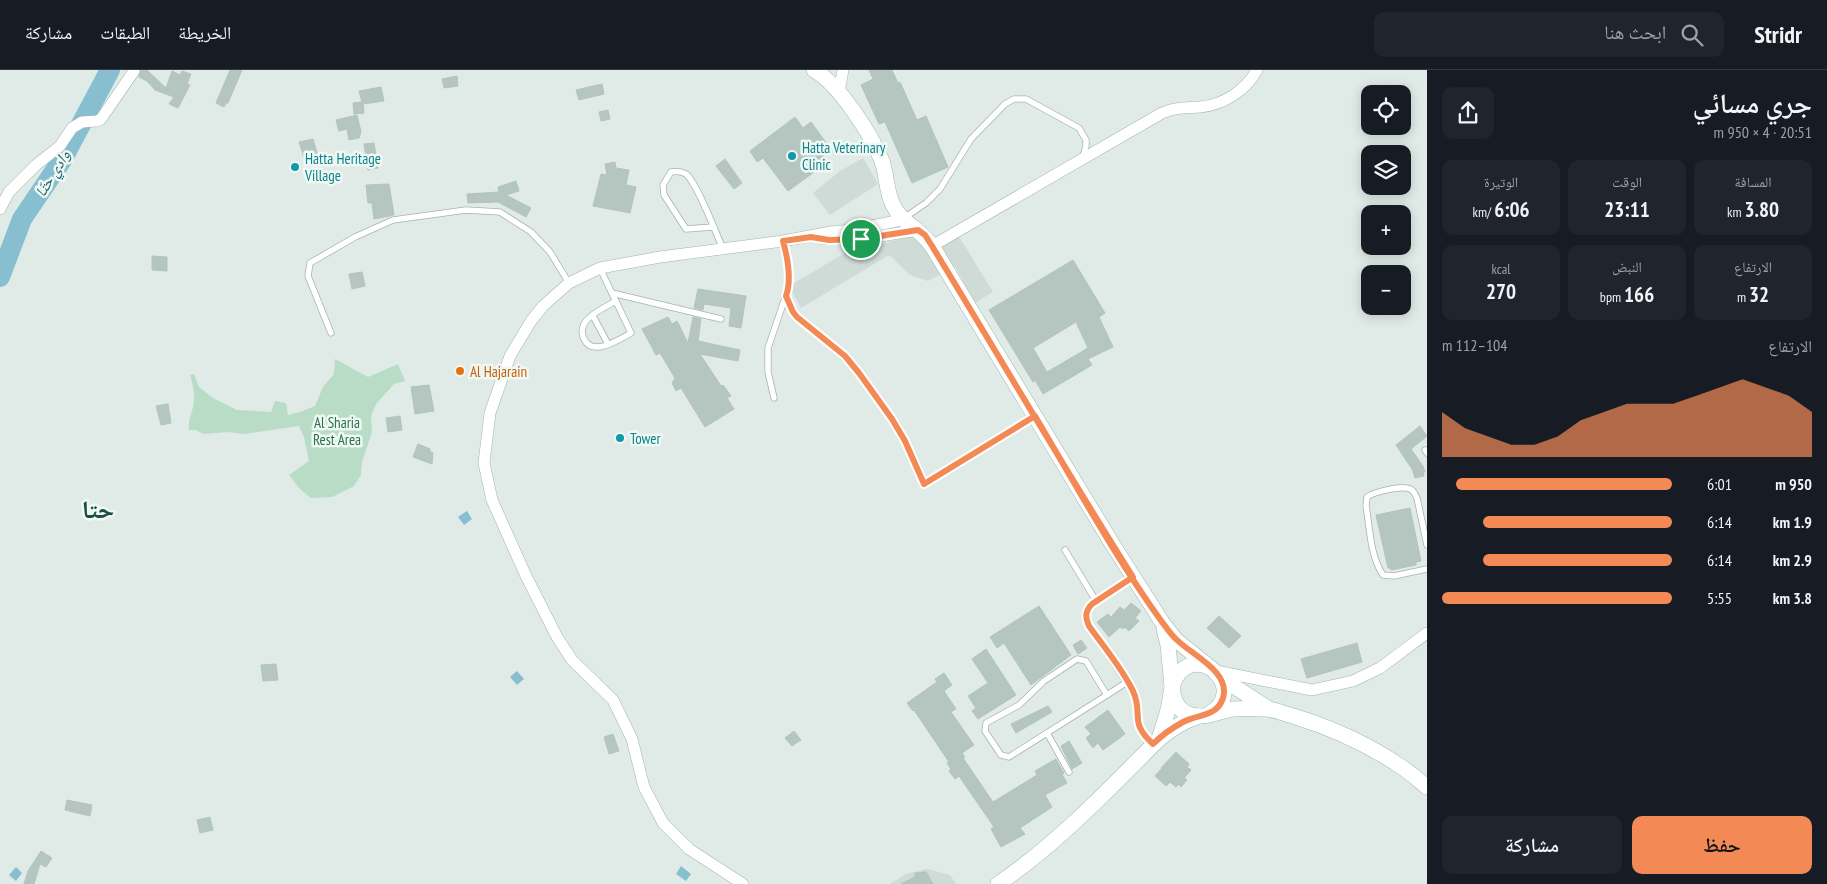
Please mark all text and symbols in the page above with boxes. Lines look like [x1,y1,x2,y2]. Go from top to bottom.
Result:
search box [1374,12,1724,57]
text: Stridr [1754,19,1802,50]
text: ابحث هنا [1604,20,1666,44]
text: مشاركة [25,21,72,44]
text: الطبقات [100,21,150,44]
text: الخريطة [178,21,231,44]
icon: search [1678,21,1706,49]
text: جري مسائي [1692,84,1812,121]
map controls [1361,85,1411,315]
button: locate [1361,85,1411,135]
button: share [1442,87,1494,139]
text: 20:51 · 4 × 950 m [1714,122,1812,142]
place label: Hatta Veterinary Clinic [802,138,886,174]
button: layers [1361,145,1411,195]
water label: وادي حتّا [30,146,77,202]
place label: Hatta Heritage Village [304,149,381,185]
marker: Hatta Veterinary Clinic [786,150,798,162]
marker: Hatta Heritage Village [289,161,301,173]
text: الوتيرة [1484,173,1518,191]
text: الوقت [1612,173,1642,191]
text: المسافة [1734,173,1772,191]
text: 6:06 [1494,196,1530,223]
text: 23:11 [1604,196,1650,223]
text: 3.80 [1744,196,1779,223]
text: /km [1472,203,1494,221]
text: km [1727,203,1744,221]
button: + [1361,205,1411,255]
pin [840,218,882,260]
icon: arrive [847,225,875,253]
text: النبض [1612,258,1642,276]
text: الارتفاع [1734,258,1772,276]
text: kcal [1491,260,1511,278]
button: − [1361,265,1411,315]
text: 270 [1486,278,1516,305]
text: 166 [1624,281,1654,308]
text: 32 [1749,281,1769,308]
text: bpm [1600,288,1624,306]
text: m [1737,288,1749,306]
text: 104–112 m [1442,335,1508,355]
text: الارتفاع [1768,336,1812,356]
place label: Al Hajarain [470,362,527,381]
marker: Al Hajarain [454,365,466,377]
park label: Al Sharia Rest Area [313,413,361,449]
place label: Tower [630,429,661,448]
marker: Tower [614,432,626,444]
text: 6:01 [1707,474,1732,494]
text: 950 m [1775,474,1812,494]
district label: حتا [82,493,114,525]
text: 6:14 [1707,512,1732,532]
text: 1.9 km [1773,512,1812,532]
text: 6:14 [1707,550,1732,570]
text: 2.9 km [1773,550,1812,570]
text: 5:55 [1707,588,1732,608]
text: 3.8 km [1773,588,1812,608]
button: مشاركة [1442,816,1622,874]
button: حفظ [1632,816,1812,874]

